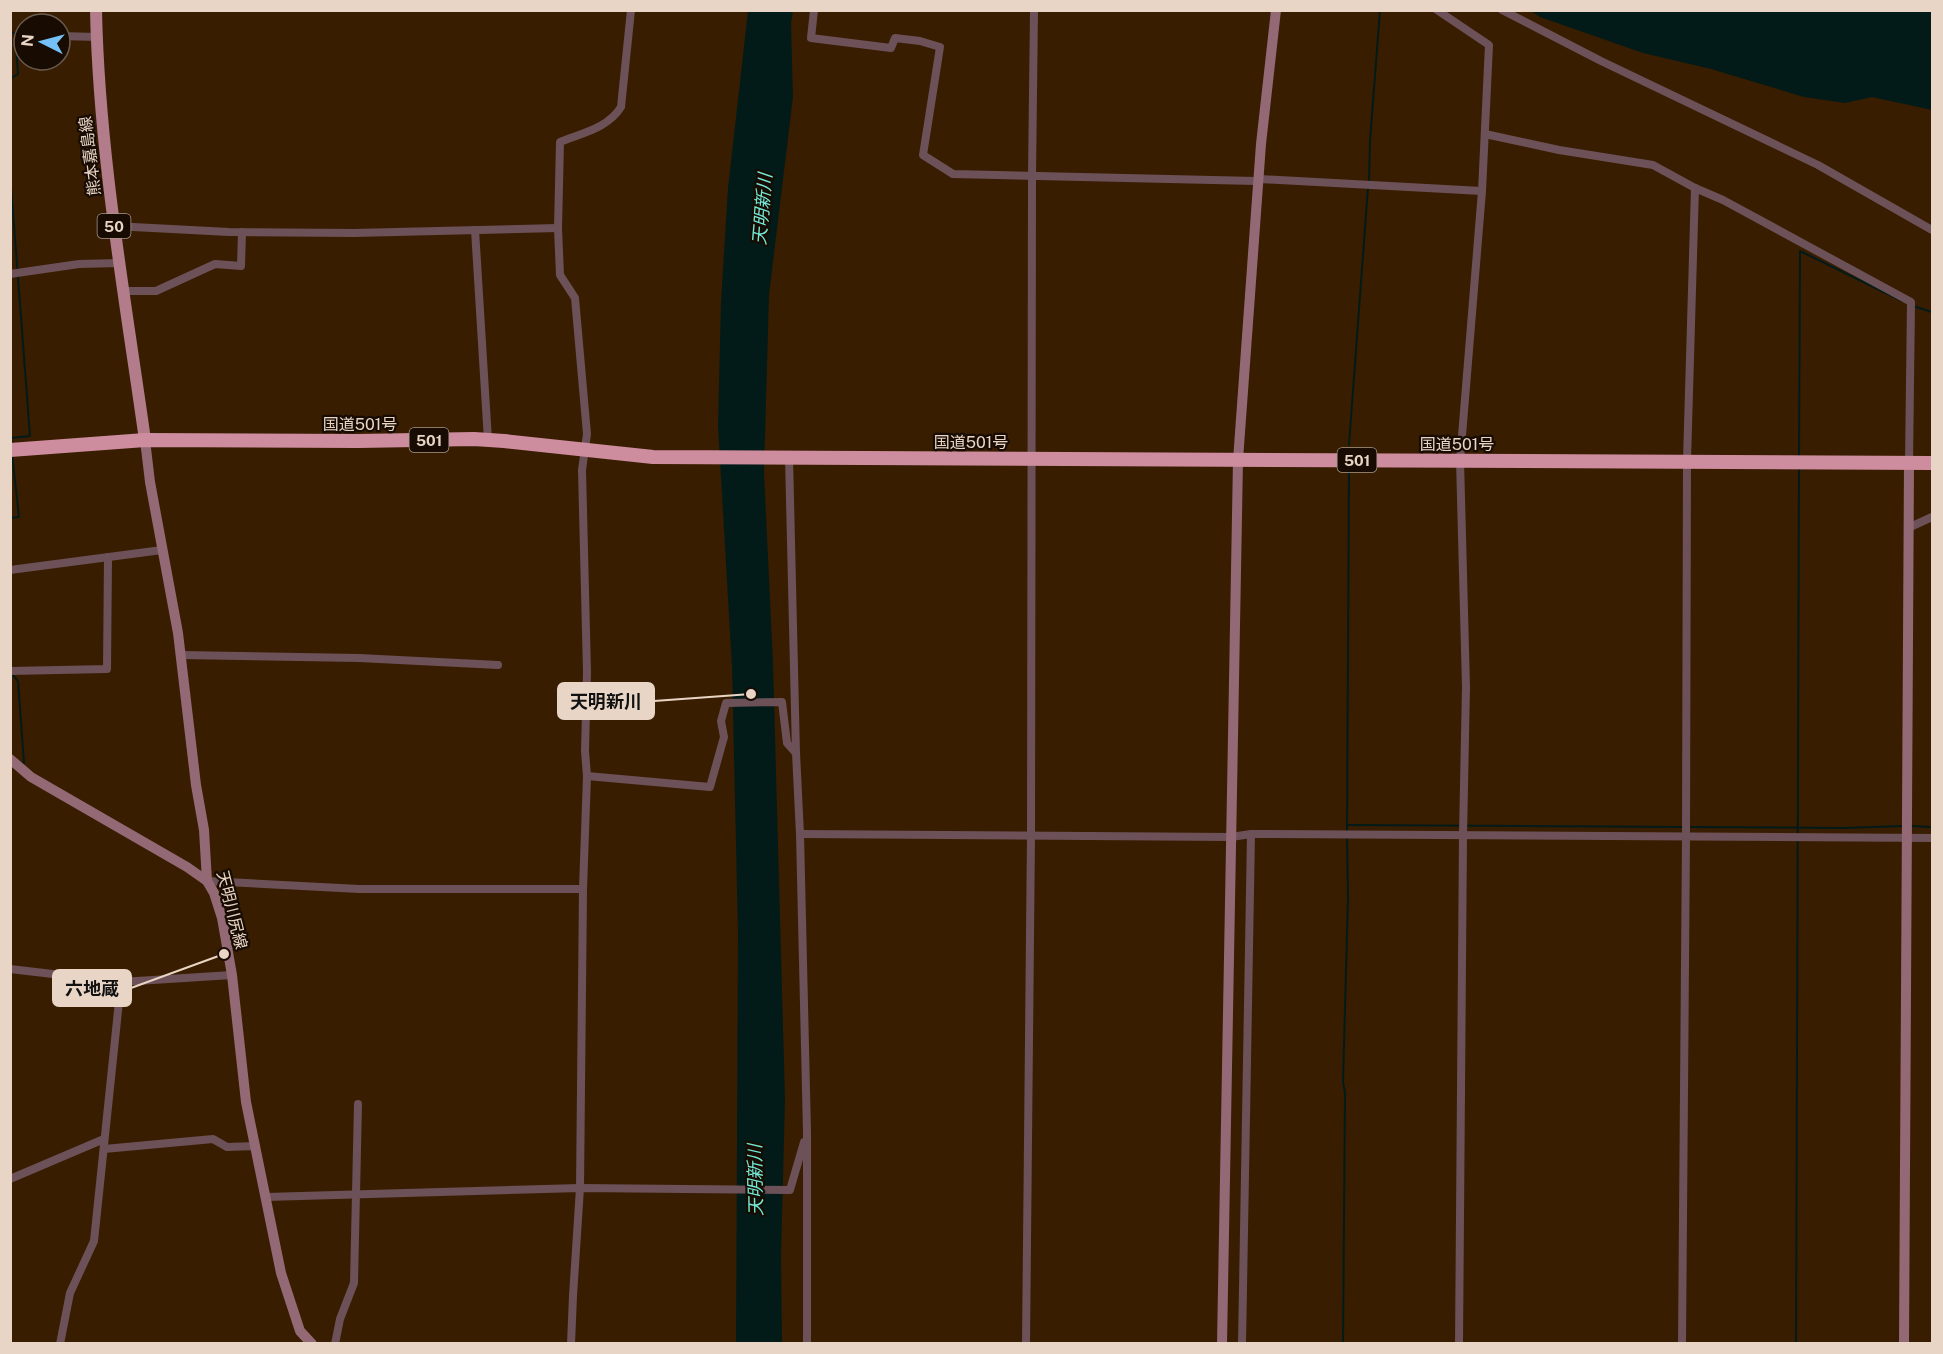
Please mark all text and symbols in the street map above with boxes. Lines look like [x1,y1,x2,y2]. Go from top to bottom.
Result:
north arrow [12,12,72,72]
text: N [17,33,38,48]
street label: 熊本嘉島線 [76,115,104,197]
water label: 天明新川 [748,170,776,246]
road number: 50 [98,214,130,238]
street label: 国道501号 [323,415,397,434]
road number: 501 [410,428,448,452]
street label: 国道501号 [934,433,1008,452]
street label: 国道501号 [1420,435,1494,454]
road number: 501 [1338,448,1376,472]
callout: 天明新川 [558,683,654,719]
text: 天明新川 [570,691,642,712]
street label: 天明川尻線 [213,869,251,951]
callout: 六地蔵 [53,970,131,1006]
text: 六地蔵 [65,978,119,999]
water label: 天明新川 [744,1142,766,1216]

